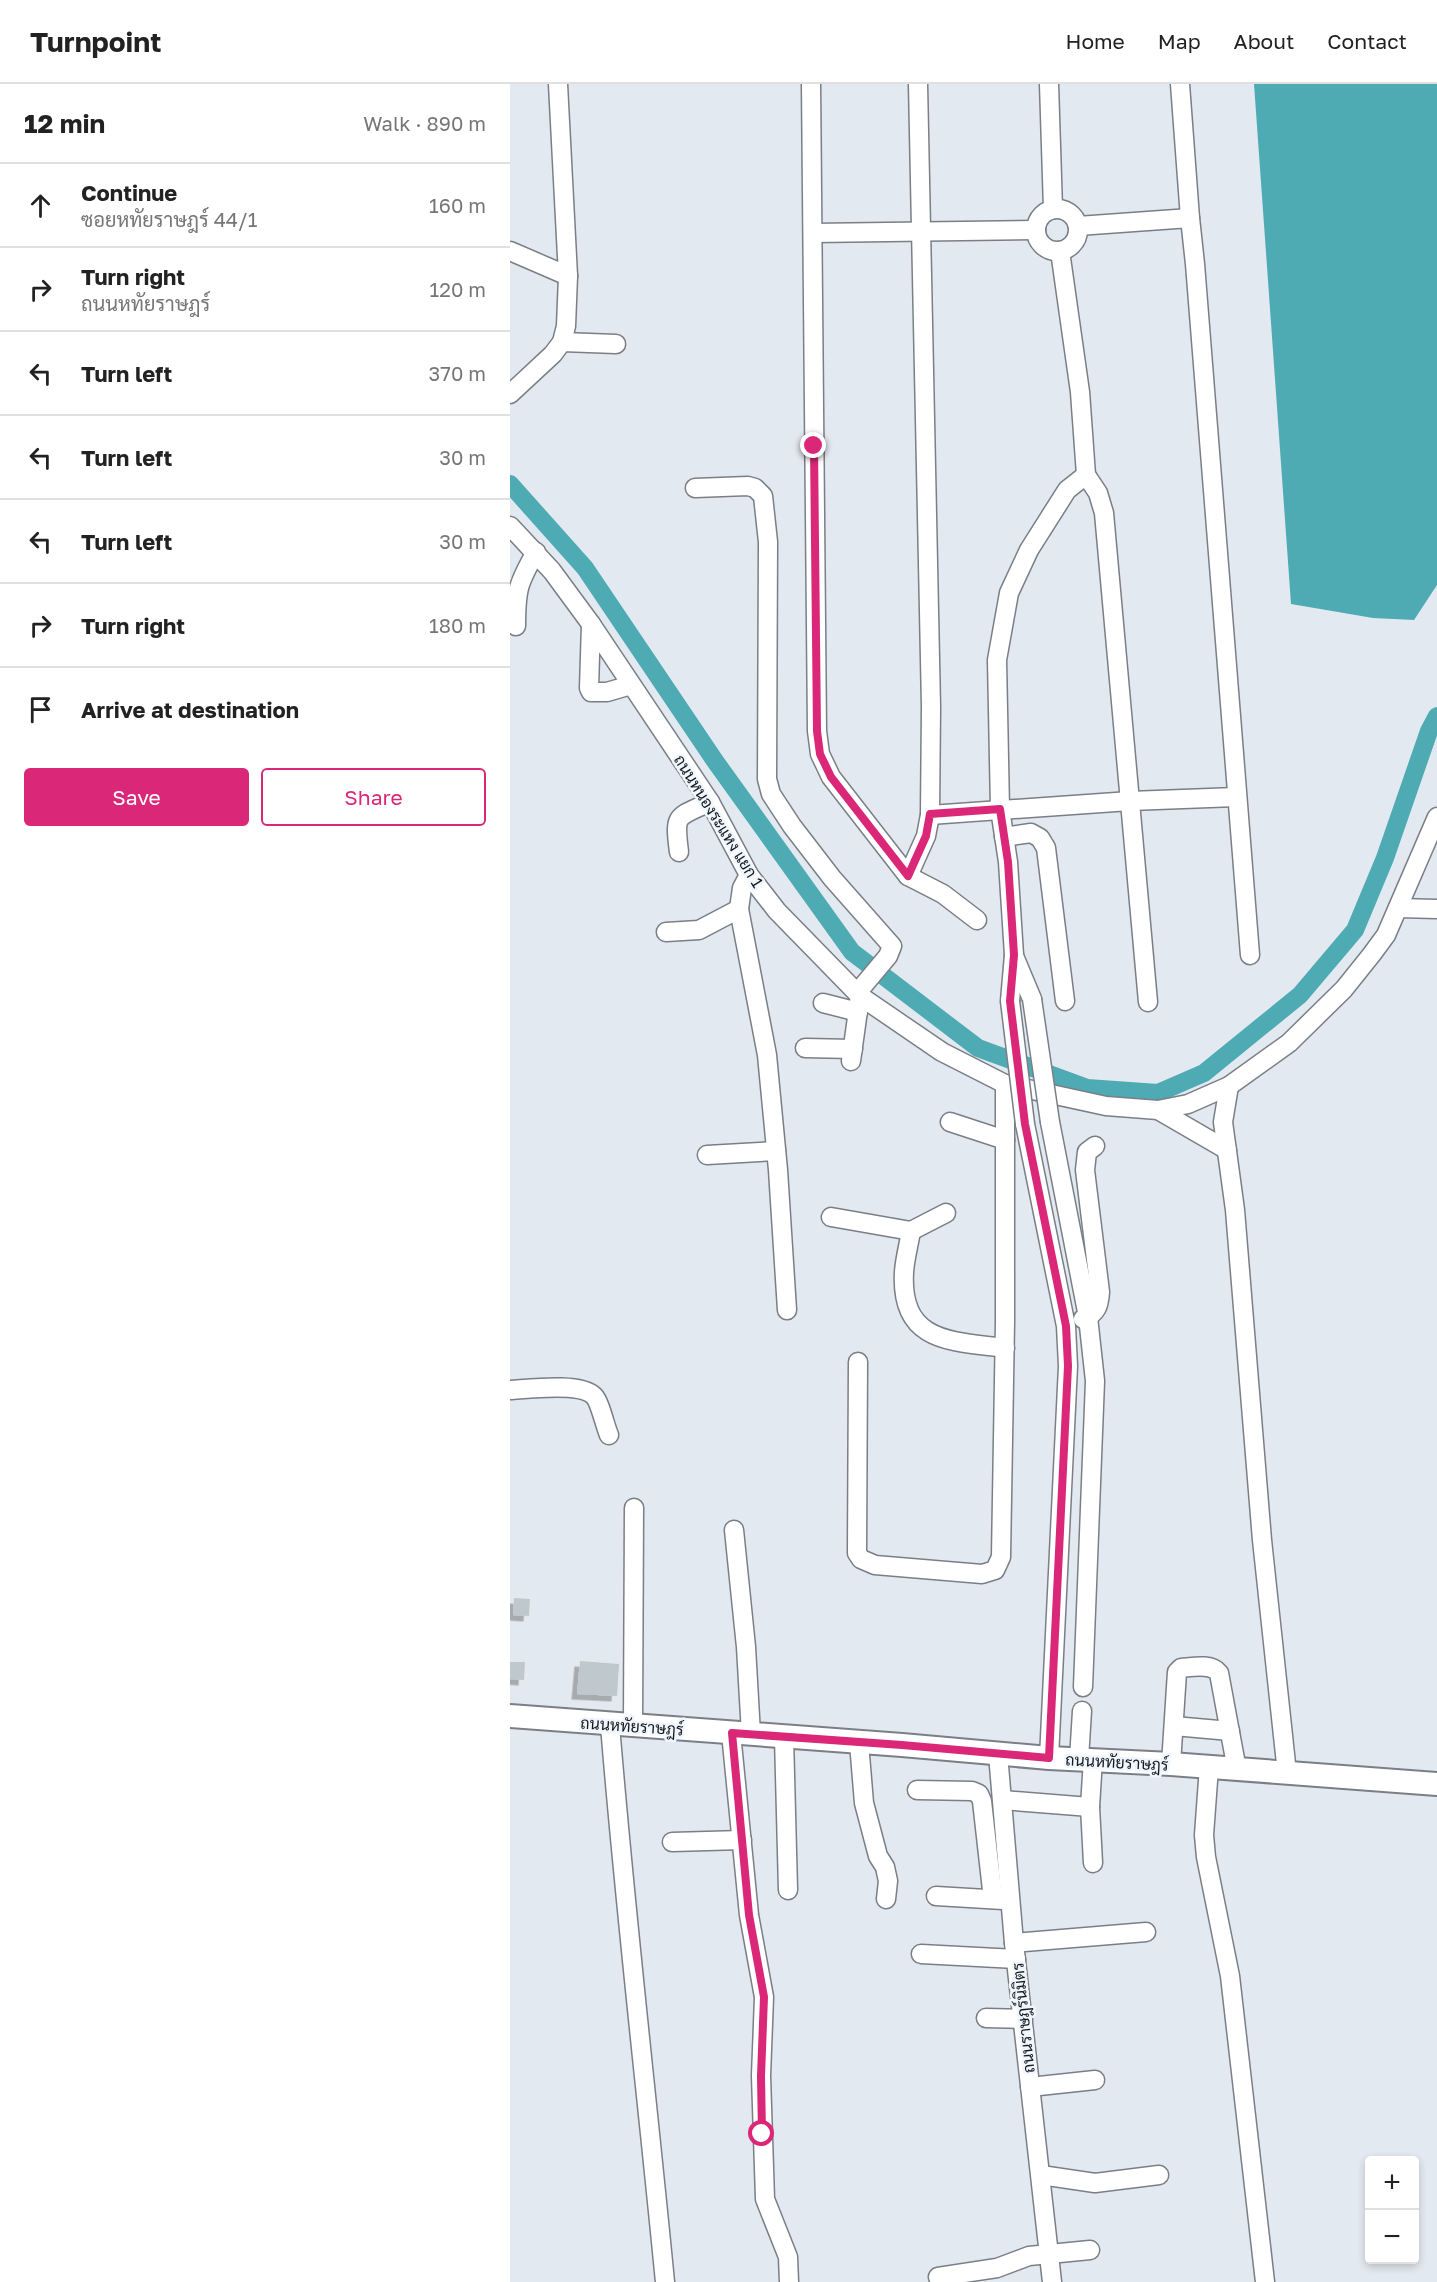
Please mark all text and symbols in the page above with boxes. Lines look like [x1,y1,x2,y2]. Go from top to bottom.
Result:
text: Turnpoint [30,25,161,58]
text: Home [1065,28,1125,54]
text: Map [1158,28,1201,54]
text: About [1234,28,1294,54]
text: Contact [1327,28,1407,54]
text: 12 min [24,108,105,139]
text: Walk · 890 m [363,111,486,135]
text: Continue [81,179,177,206]
icon: ahead [24,189,57,222]
text: 160 m [429,193,486,217]
text: ซอยหทัยราษฎร์ 44/1 [81,207,257,231]
text: Turn right [81,263,185,290]
icon: right [24,273,57,306]
text: 120 m [430,277,486,301]
text: ถนนหทัยราษฎร์ [81,291,210,315]
icon: left [24,357,57,390]
text: Turn left [81,360,172,387]
text: 370 m [429,361,486,385]
route end [800,432,826,458]
icon: left [24,441,57,474]
text: Turn left [81,444,172,471]
text: 30 m [439,445,486,469]
icon: left [24,525,57,558]
text: Turn left [81,528,172,555]
text: 30 m [439,529,486,553]
icon: right [24,609,57,642]
text: Turn right [81,612,185,639]
text: 180 m [429,613,486,637]
icon: arrive [24,693,57,726]
text: Arrive at destination [81,696,299,723]
street label: ถนนหนองระแหง แยก 1 [670,751,768,891]
button: Save [24,768,249,826]
button: Share [261,768,486,826]
street label: ถนนหทัยราษฎร์ [580,1710,685,1741]
street label: ถนนหทัยราษฎร์ [1065,1747,1170,1776]
street label: ถนนราษฎร์นิมิตร [1005,1961,1040,2074]
route start [748,2120,774,2146]
map controls [1365,2156,1419,2264]
button: + [1365,2156,1419,2210]
button: − [1365,2210,1419,2264]

